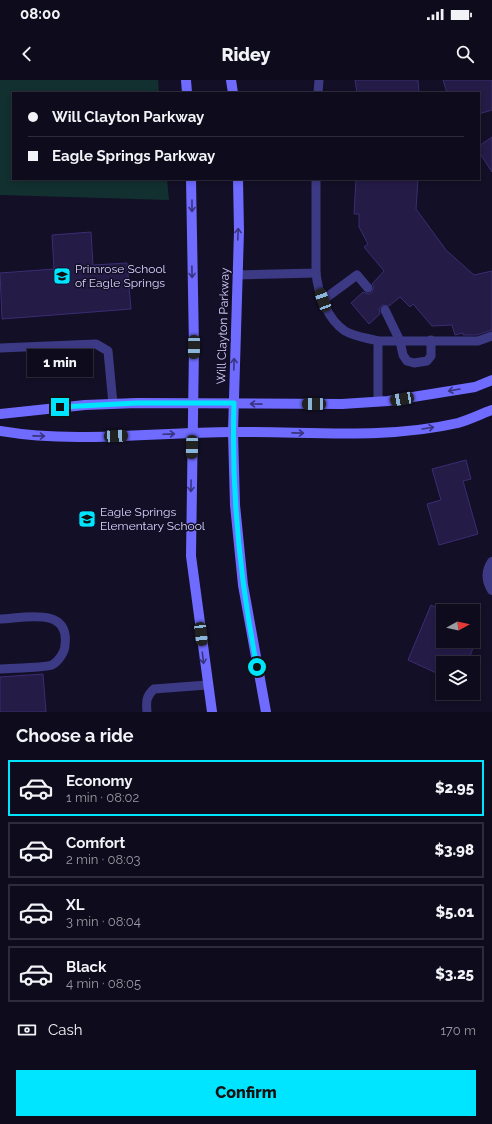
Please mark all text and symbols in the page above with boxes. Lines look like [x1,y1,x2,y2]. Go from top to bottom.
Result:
text: 08:00 [20,5,60,23]
icon: back [16,43,38,65]
icon: search [454,43,476,65]
text: Ridey [221,44,271,65]
text: Will Clayton Parkway [52,108,204,126]
text: Eagle Springs Parkway [52,147,215,165]
one-way arrow [188,199,196,212]
one-way arrow [235,228,242,241]
place label: Primrose School of Eagle Springs [75,262,167,290]
one-way arrow [188,265,196,278]
school or university icon: Primrose School of Eagle Springs [52,266,72,286]
street label: Will Clayton Parkway [214,267,232,385]
car [313,287,333,313]
car [188,335,200,359]
callout: 1 min [27,349,93,377]
text: 1 min [43,355,77,370]
one-way arrow [231,358,238,371]
one-way arrow [448,386,461,394]
car [389,391,415,407]
route end [51,398,69,416]
car [302,398,326,410]
one-way arrow [250,400,263,408]
one-way arrow [421,423,434,431]
car [104,429,128,443]
one-way arrow [291,429,304,437]
one-way arrow [162,431,175,438]
one-way arrow [32,432,45,440]
car [186,435,198,459]
one-way arrow [187,479,195,492]
place label: Eagle Springs Elementary School [100,505,206,533]
school or university icon: Eagle Springs Elementary School [77,509,97,529]
north arrow [436,604,480,648]
map controls [436,604,480,700]
car [194,621,208,647]
one-way arrow [200,651,207,664]
button: layers [436,656,480,700]
route start [248,658,266,676]
text: Choose a ride [16,725,134,746]
icon: car [18,770,54,806]
text: Economy [66,772,133,790]
text: $2.95 [435,779,474,797]
text: 1 min · 08:02 [66,790,139,805]
icon: car [18,832,54,868]
text: Comfort [66,834,125,852]
text: $3.98 [434,841,474,859]
text: 2 min · 08:03 [66,852,141,867]
icon: car [18,894,54,930]
text: XL [66,896,84,914]
text: $5.01 [435,903,474,921]
text: 3 min · 08:04 [66,914,141,929]
icon: car [18,956,54,992]
text: Black [66,958,106,976]
text: $3.25 [435,965,474,983]
text: 4 min · 08:05 [66,976,141,991]
icon: cash [16,1019,38,1041]
text: Cash [48,1021,82,1039]
text: 170 m [440,1023,476,1038]
button: Confirm [16,1070,476,1116]

